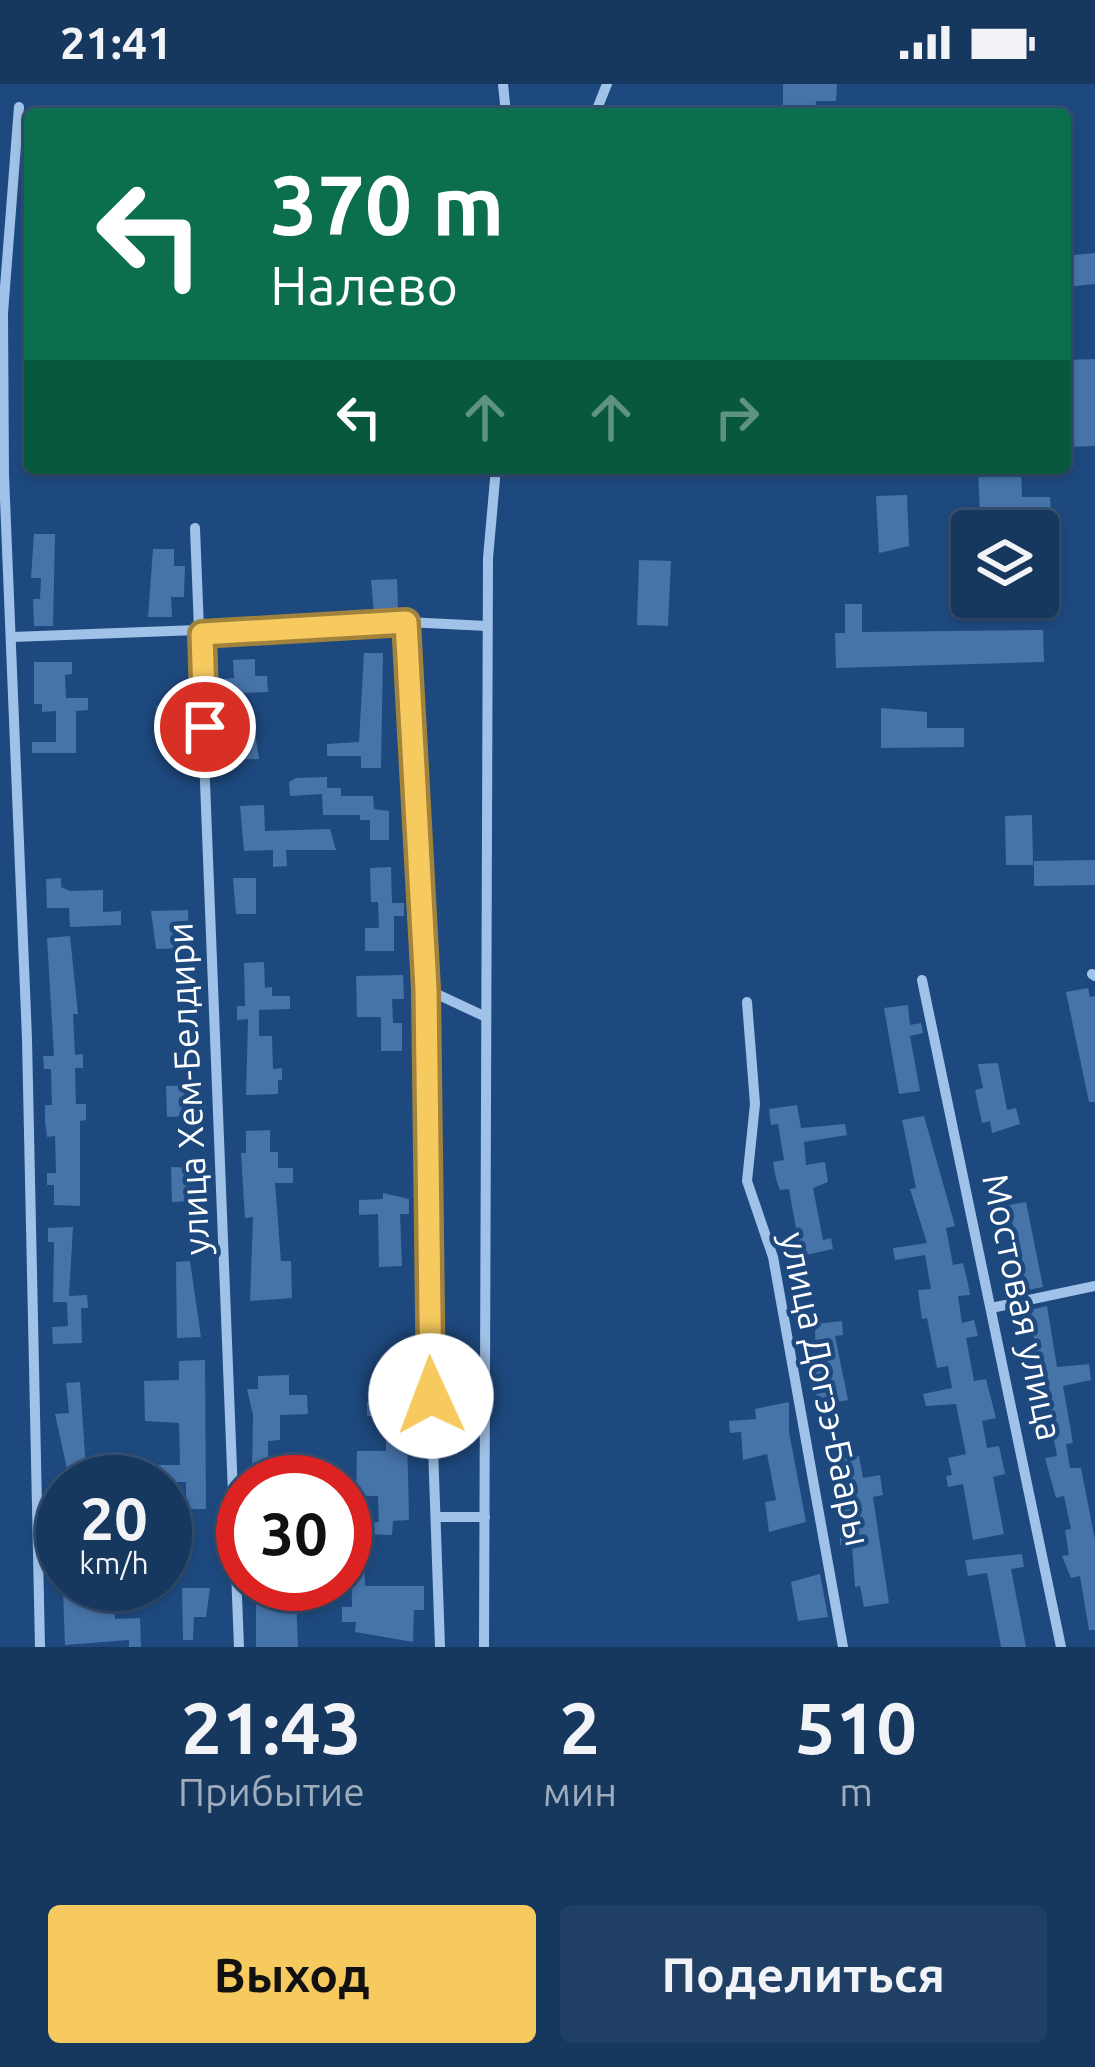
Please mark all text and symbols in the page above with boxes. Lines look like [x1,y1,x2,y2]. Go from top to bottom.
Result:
text: 21:41 [60,17,173,68]
icon: left [72,156,228,312]
text: 370 m [270,157,504,251]
text: Налево [270,255,458,315]
icon: left [326,384,392,450]
icon: ahead [452,384,518,450]
icon: ahead [578,384,644,450]
icon: right [704,384,770,450]
map controls [951,510,1059,618]
button: layers [951,510,1059,618]
pin [154,676,256,778]
icon: arrive [172,694,238,760]
street label: улица Хем-Белдири [158,922,217,1256]
street label: Мостовая улица [975,1170,1072,1444]
street label: улица Догээ-Баары [773,1228,880,1550]
position arrow [368,1333,494,1459]
speed limit sign: 30 [216,1455,372,1611]
text: 20 [80,1484,148,1551]
text: km/h [79,1546,149,1580]
text: 21:43 [181,1687,361,1768]
text: 2 [560,1687,600,1768]
text: 510 [795,1687,917,1768]
text: Прибытие [178,1770,365,1813]
text: мин [543,1770,617,1813]
text: m [839,1770,873,1813]
button: Выход [48,1905,536,2043]
button: Поделиться [560,1905,1047,2043]

